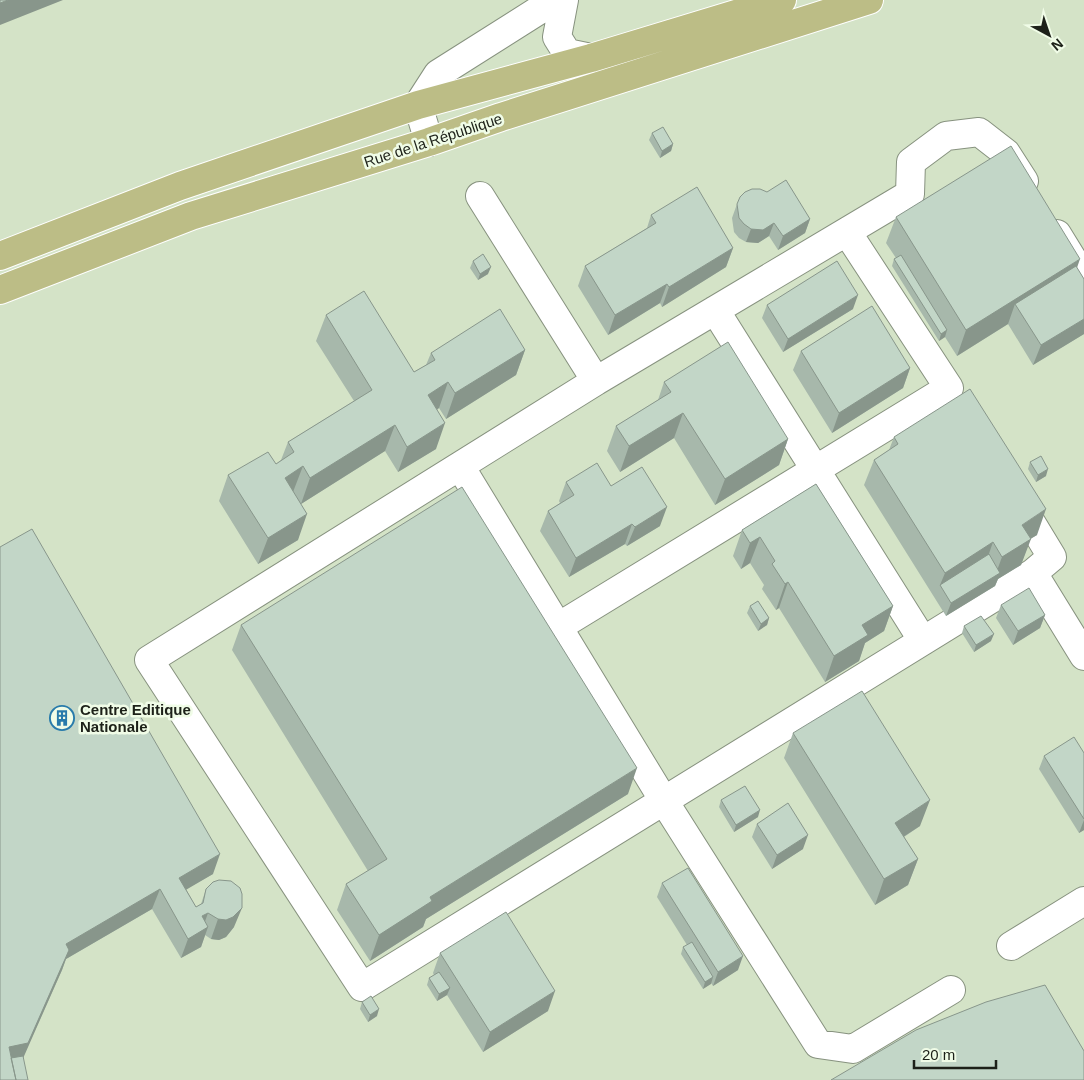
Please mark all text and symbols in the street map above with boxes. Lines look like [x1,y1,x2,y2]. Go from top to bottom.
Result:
north arrow [1024,10,1074,60]
text: N [1048,36,1066,54]
street label: Rue de la République [362,110,504,170]
place label: Centre Editique Nationale [80,701,191,735]
building icon: Centre Editique Nationale [49,705,75,731]
scale bar [914,1038,996,1070]
text: 20 m [922,1046,955,1063]

